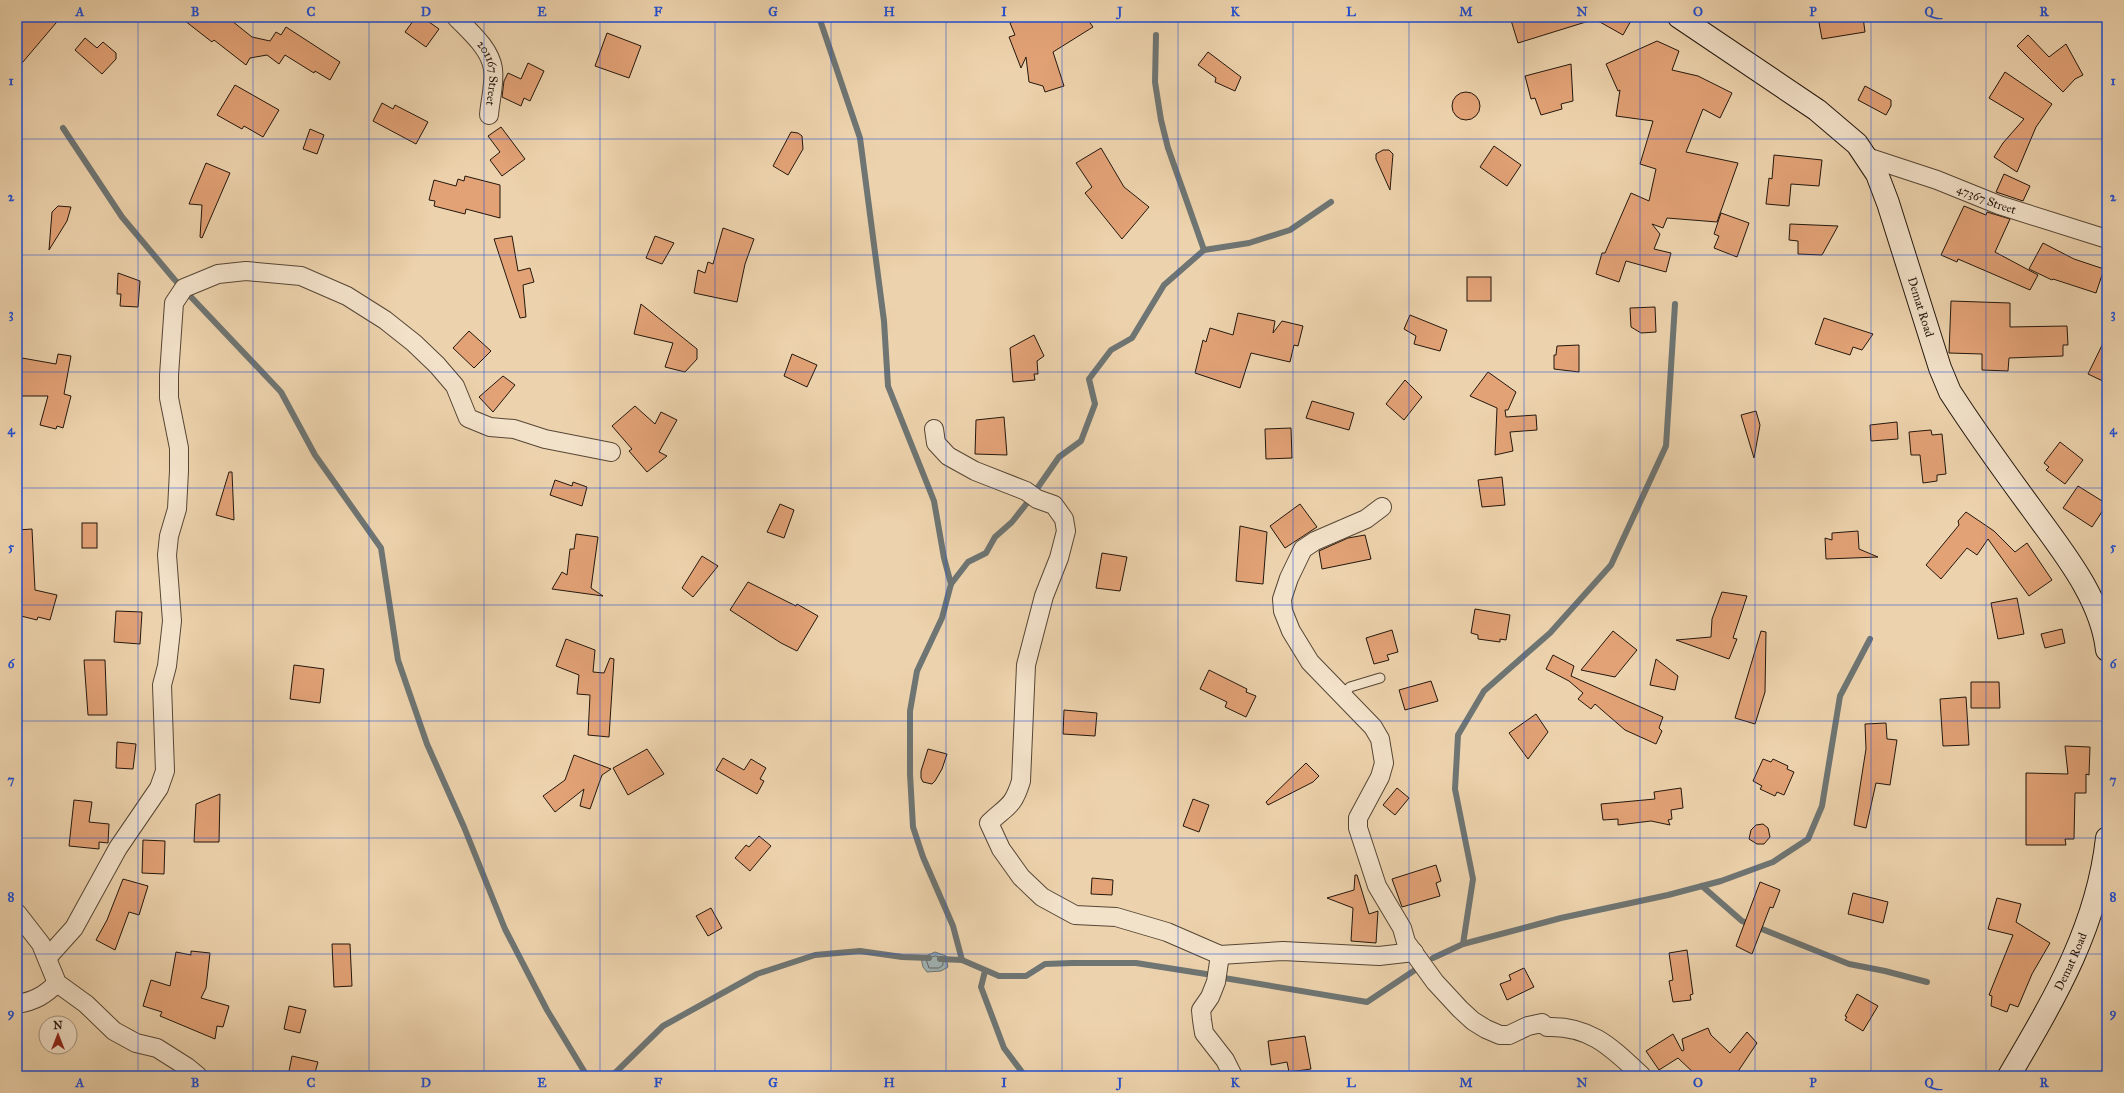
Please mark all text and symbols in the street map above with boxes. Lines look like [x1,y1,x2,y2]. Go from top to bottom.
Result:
text: A [75,4,85,20]
text: B [191,4,200,20]
text: C [307,4,316,20]
text: D [421,4,431,20]
text: E [537,4,547,20]
text: F [654,4,663,20]
text: G [768,4,778,20]
text: H [883,4,895,20]
text: I [1001,4,1007,20]
text: J [1115,4,1123,20]
text: K [1230,4,1240,20]
text: L [1346,4,1356,20]
text: M [1459,4,1473,20]
text: N [1576,4,1588,20]
text: O [1693,4,1703,20]
text: P [1809,4,1817,20]
text: Q [1924,4,1943,20]
text: R [2039,4,2049,20]
street label: 201167 Street [474,38,501,107]
text: 1 [8,73,14,89]
text: 1 [2110,73,2116,89]
street label: 47367 Street [1955,182,2019,217]
text: 2 [8,189,15,205]
text: 2 [2110,189,2117,205]
street label: Demat Road [1905,275,1937,339]
text: 3 [8,306,14,322]
text: 3 [2110,306,2116,322]
text: 4 [7,422,15,438]
text: 4 [2109,422,2117,438]
text: 5 [8,539,15,555]
text: 5 [2110,539,2117,555]
text: 6 [8,656,16,672]
text: 6 [2110,656,2118,672]
text: 7 [8,772,15,788]
text: 7 [2110,772,2117,788]
text: 8 [8,889,15,905]
text: 8 [2110,889,2117,905]
street label: Demat Road [2051,931,2090,993]
text: 9 [8,1005,15,1021]
text: 9 [2110,1005,2117,1021]
north arrow [38,1015,78,1055]
text: N [53,1019,63,1032]
text: A [75,1075,85,1091]
text: B [191,1075,200,1091]
text: C [307,1075,316,1091]
text: D [421,1075,431,1091]
text: E [537,1075,547,1091]
text: F [654,1075,663,1091]
text: G [768,1075,778,1091]
text: H [883,1075,895,1091]
text: I [1001,1075,1007,1091]
text: J [1115,1075,1123,1091]
text: K [1230,1075,1240,1091]
text: L [1346,1075,1356,1091]
text: M [1459,1075,1473,1091]
text: N [1576,1075,1588,1091]
text: O [1693,1075,1703,1091]
text: P [1809,1075,1817,1091]
text: Q [1924,1075,1943,1091]
text: R [2039,1075,2049,1091]

